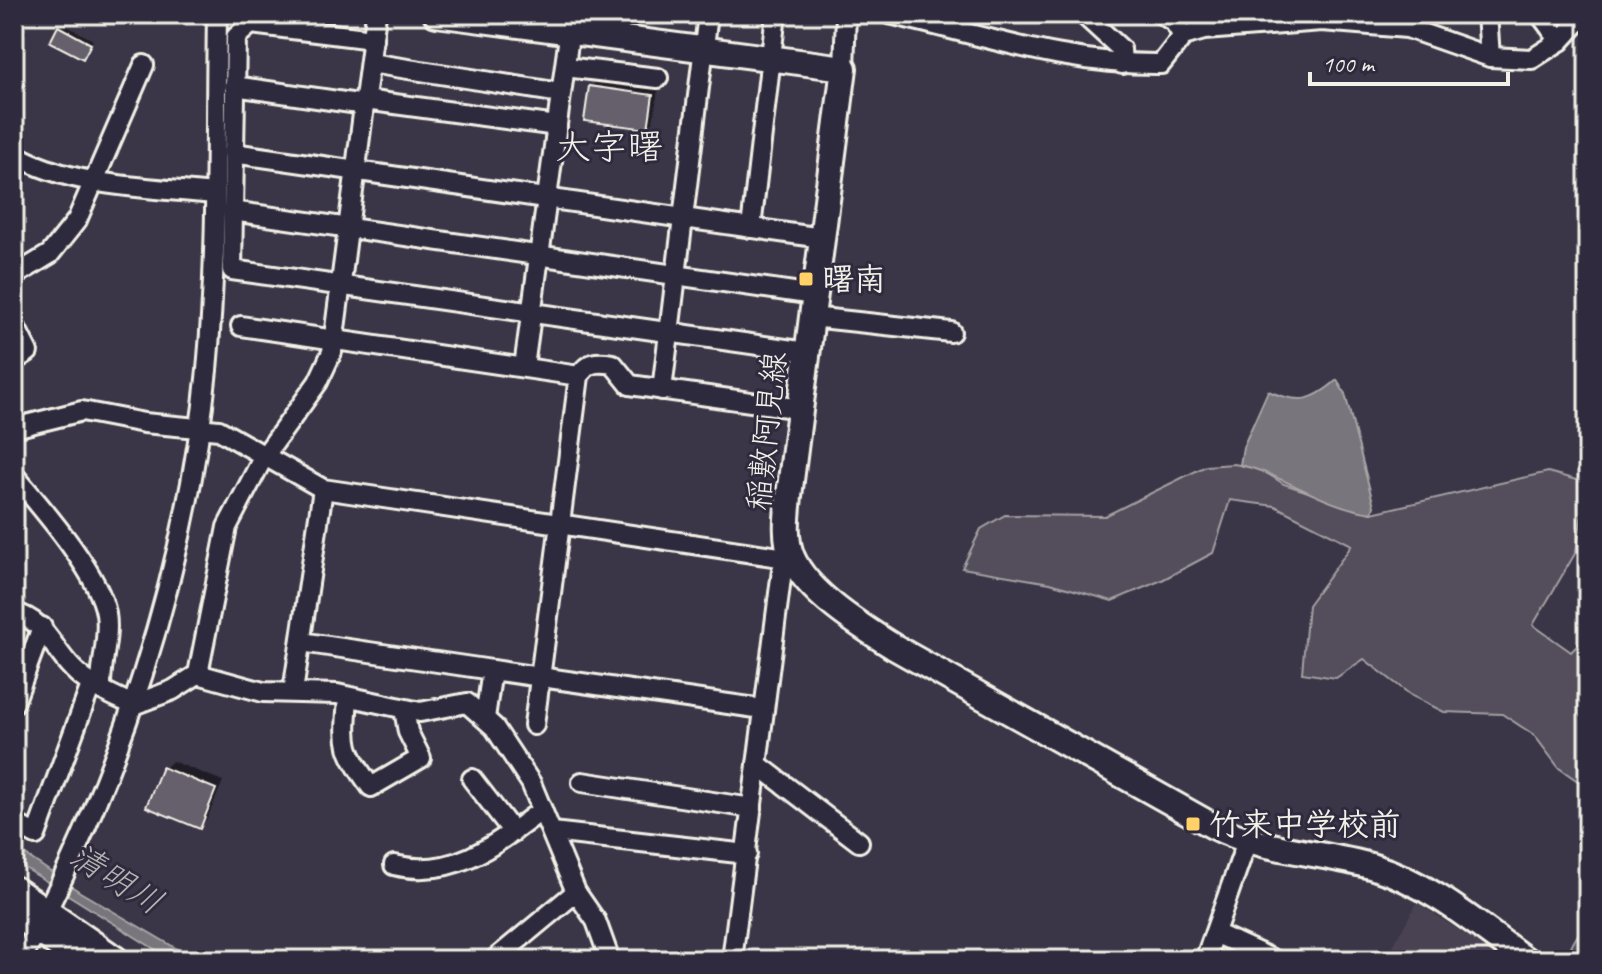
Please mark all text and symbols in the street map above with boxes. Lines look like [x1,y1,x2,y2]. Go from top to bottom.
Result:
scale bar [1310,36,1508,86]
text: 100 m [1322,49,1376,79]
district label: 大字曙 [555,124,663,170]
place label: 曙南 [822,259,886,300]
marker: 曙南 [797,270,815,288]
street label: 稲敷阿見線 [738,349,795,513]
place label: 竹来中学校前 [1209,804,1401,845]
marker: 竹来中学校前 [1184,815,1202,833]
water label: 清明川 [62,833,171,924]

